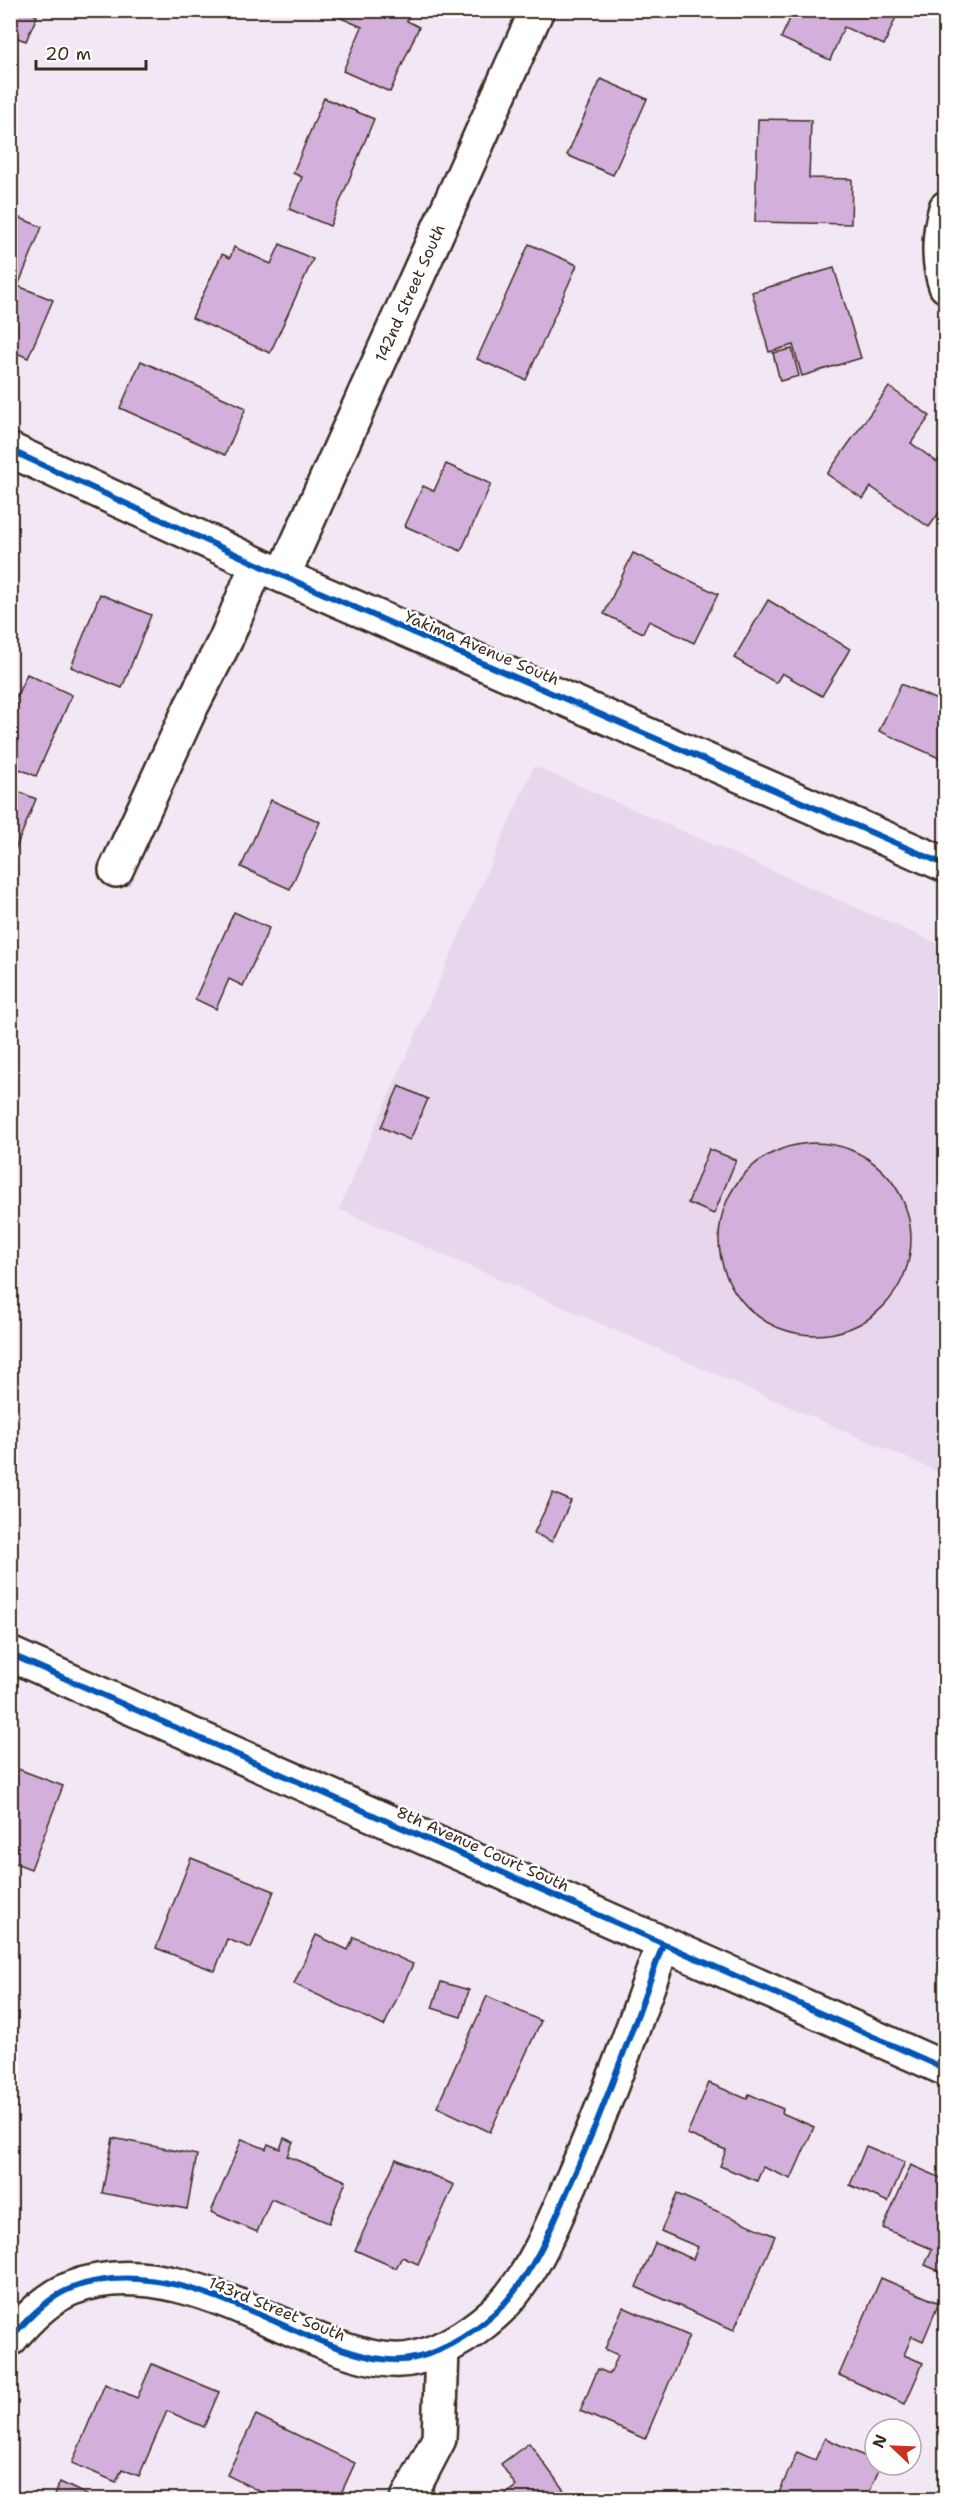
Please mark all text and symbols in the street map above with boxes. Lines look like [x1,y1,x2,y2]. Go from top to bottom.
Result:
scale bar [36,33,146,71]
text: 20 m [45,42,91,66]
street label: 142nd Street South [370,221,450,365]
street label: Yakima Avenue South [401,606,563,690]
street label: 8th Avenue Court South [393,1801,573,1897]
street label: 143rd Street South [205,2272,349,2346]
north arrow [863,2417,923,2477]
text: N [868,2431,892,2451]

